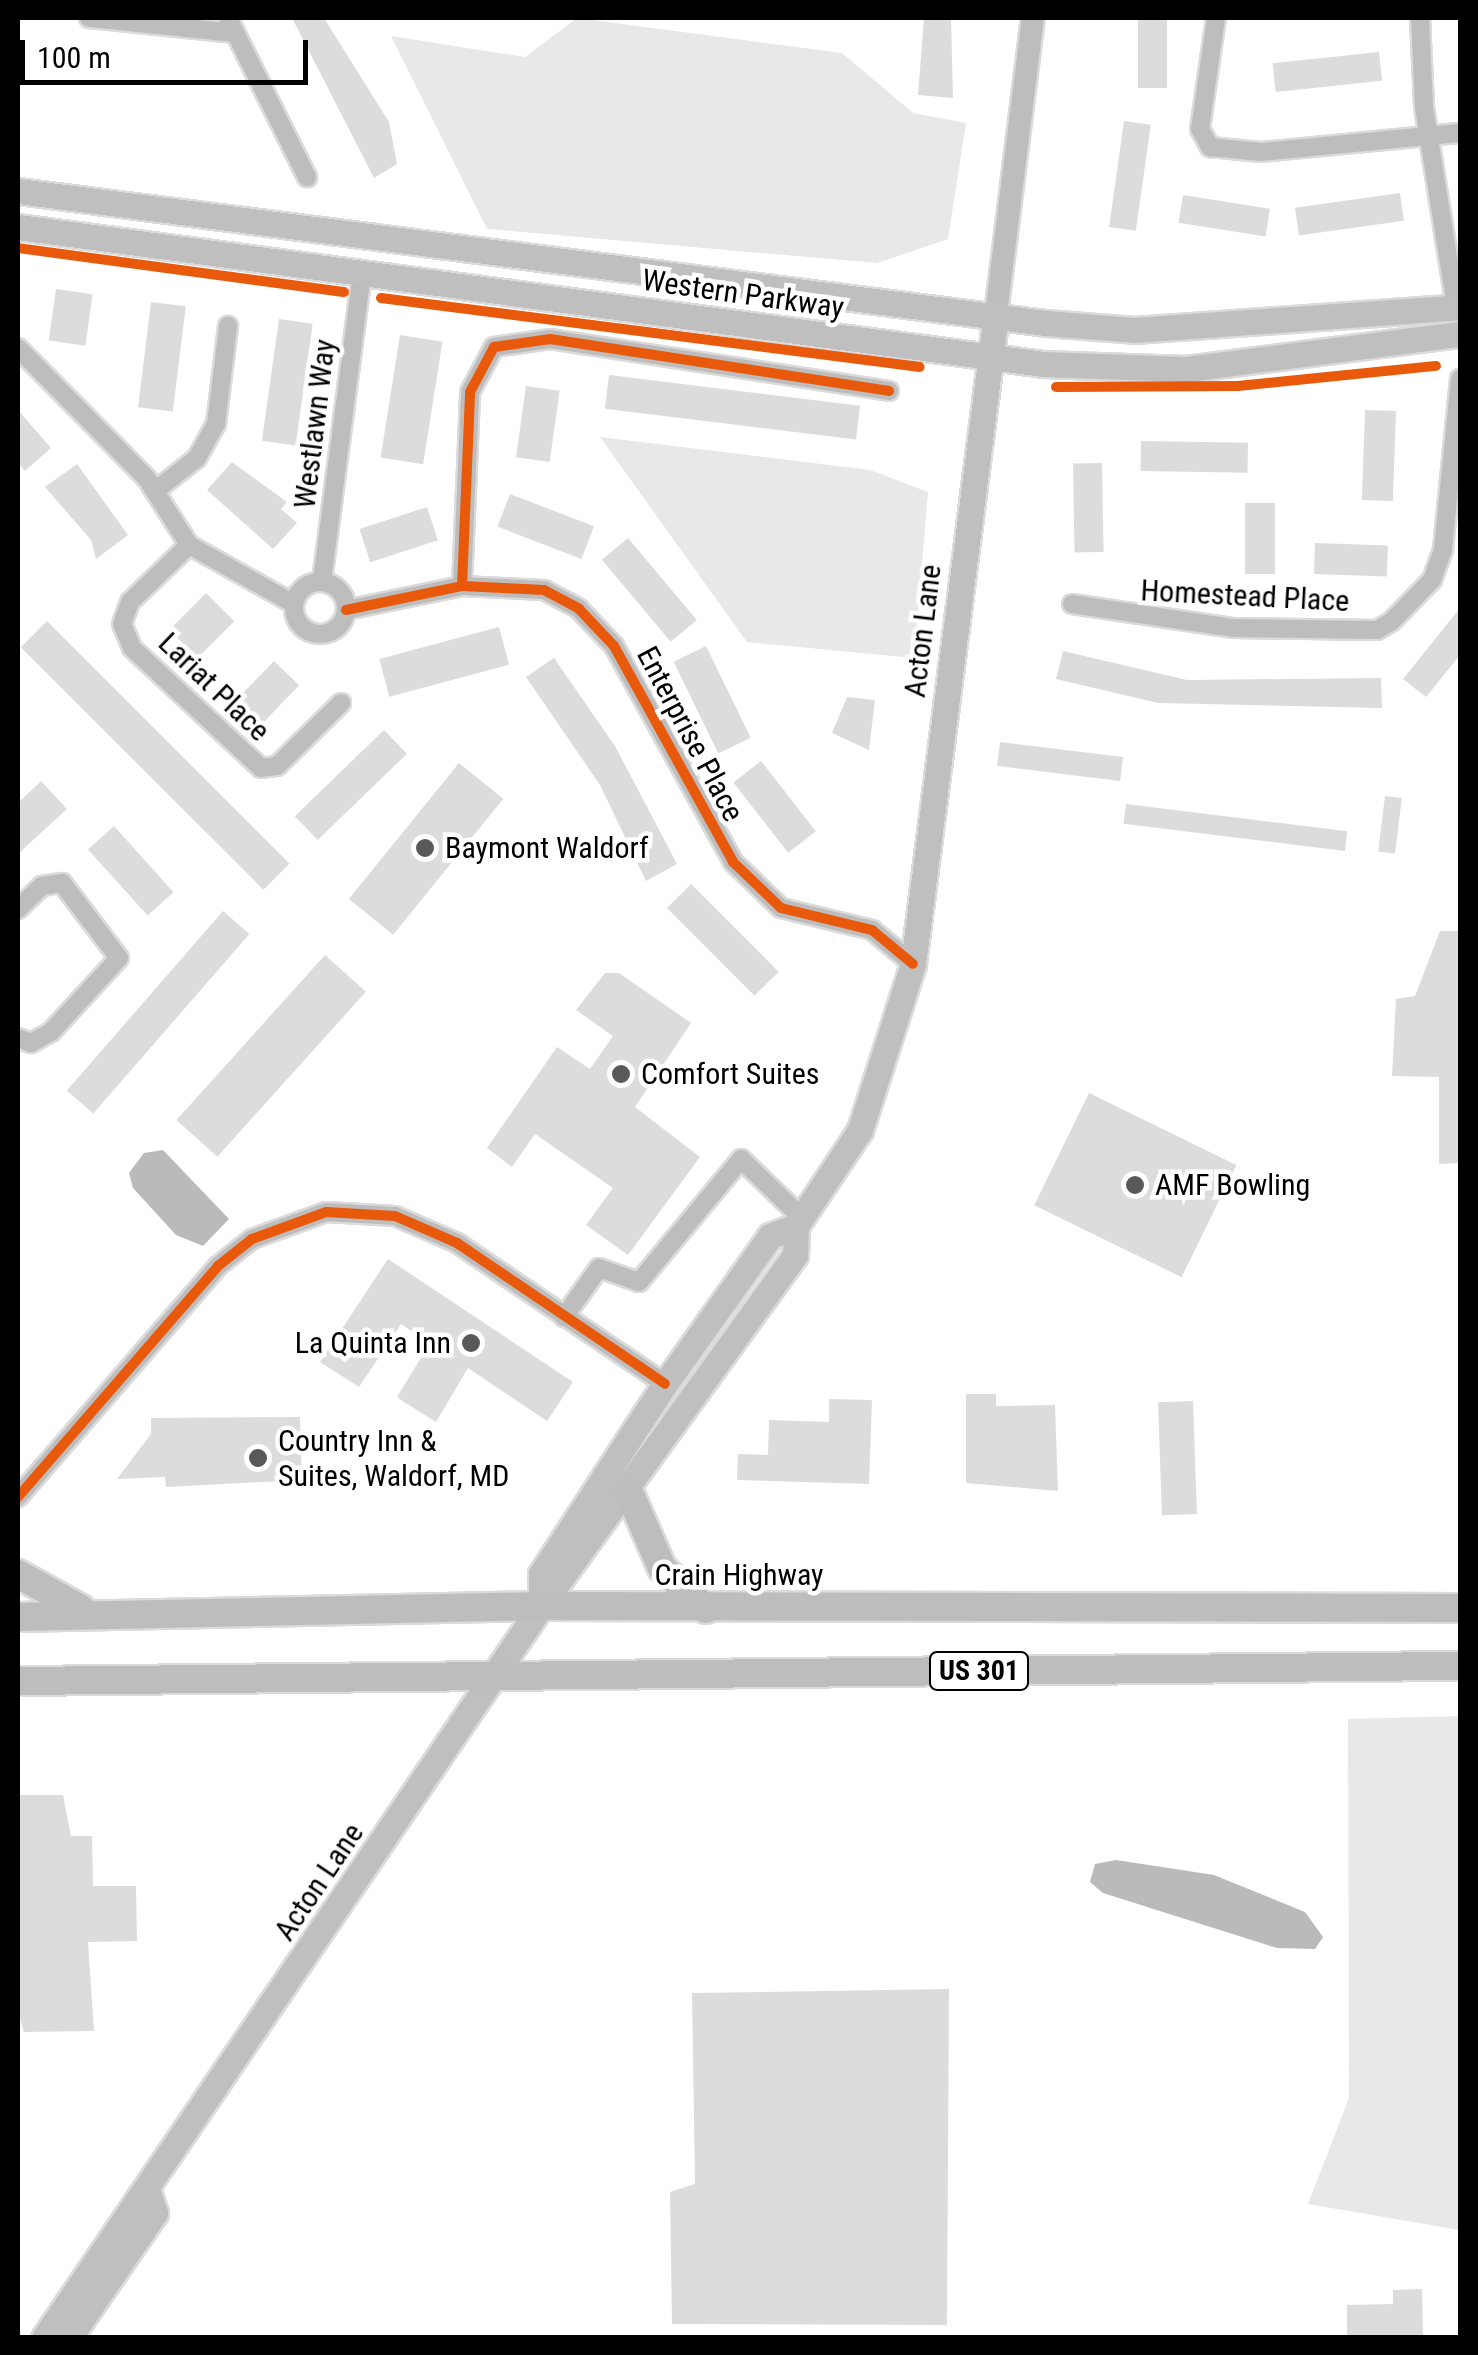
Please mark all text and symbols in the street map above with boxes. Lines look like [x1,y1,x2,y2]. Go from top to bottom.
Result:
scale bar [25,20,312,82]
text: 100 m [37,40,111,75]
street label: Western Parkway [640,262,846,326]
street label: Westlawn Way [287,337,343,511]
street label: Acton Lane [897,563,949,699]
street label: Homestead Place [1140,573,1350,619]
street label: Lariat Place [151,625,277,749]
street label: Enterprise Place [629,640,751,828]
place label: Baymont Waldorf [445,830,648,866]
marker: Baymont Waldorf [414,837,436,859]
place label: Comfort Suites [641,1056,819,1092]
marker: Comfort Suites [610,1063,632,1085]
place label: AMF Bowling [1155,1167,1310,1203]
marker: AMF Bowling [1124,1174,1146,1196]
place label: La Quinta Inn [295,1325,451,1361]
marker: La Quinta Inn [460,1332,482,1354]
place label: Country Inn & Suites, Waldorf, MD [278,1423,509,1494]
marker: Country Inn & Suites, Waldorf, MD [247,1447,269,1469]
street label: Crain Highway [654,1557,824,1593]
road number: US 301 [929,1648,1029,1694]
street label: Acton Lane [267,1817,371,1947]

